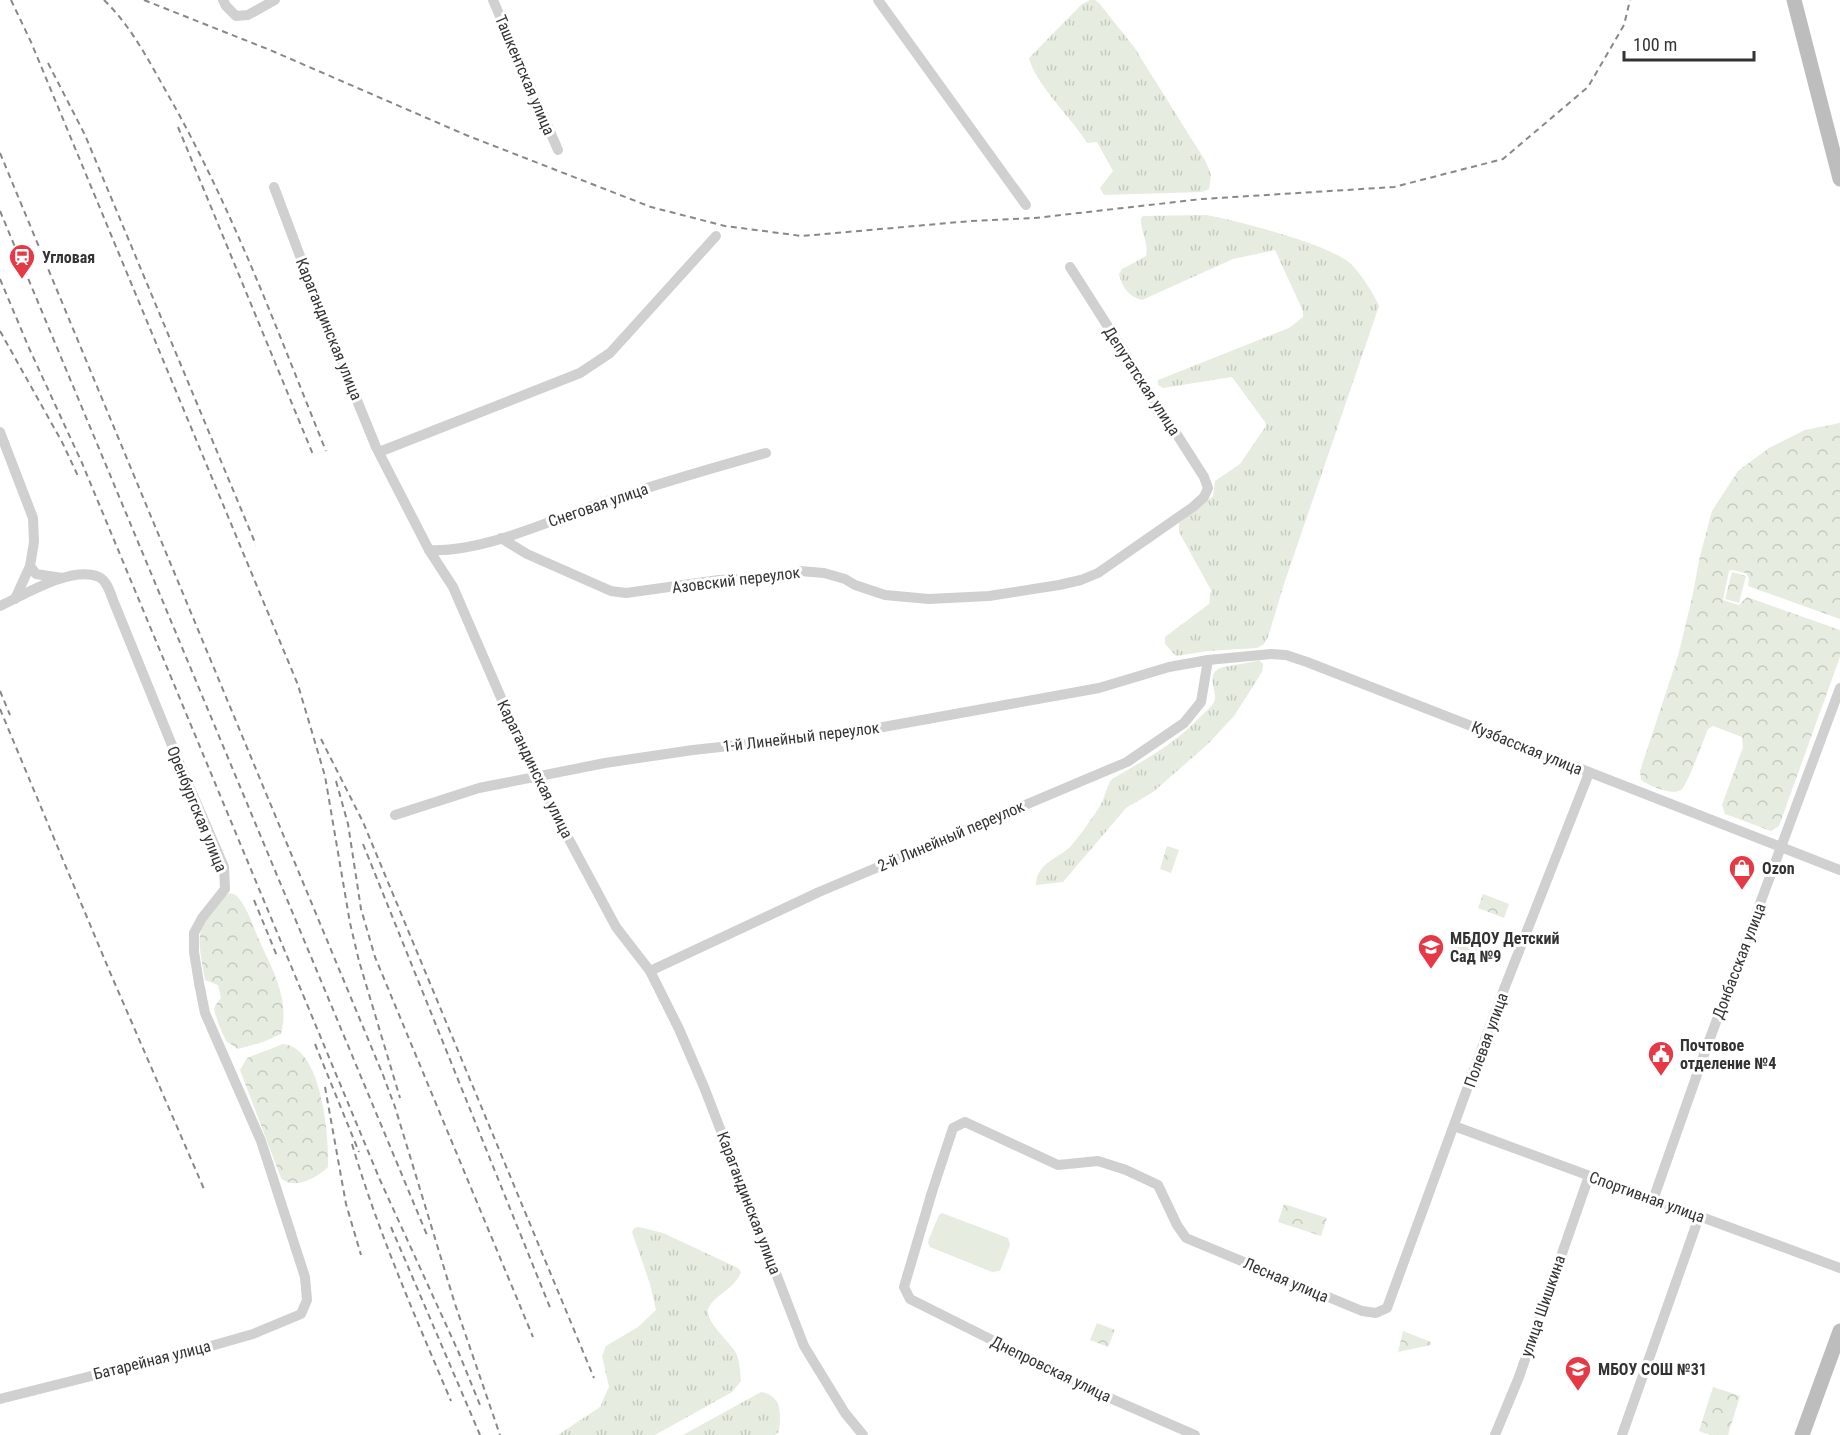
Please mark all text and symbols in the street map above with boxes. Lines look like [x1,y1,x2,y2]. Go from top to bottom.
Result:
street label: Ташкентская улица [491,12,559,138]
scale bar [1624,24,1754,62]
text: 100 m [1633,34,1677,55]
station icon: Угловая [7,242,37,280]
place label: Угловая [42,248,95,267]
street label: Карагандинская улица [292,255,366,403]
street label: Депутатская улица [1100,323,1184,439]
street label: Снеговая улица [546,479,650,531]
street label: Азовский переулок [671,563,801,597]
street label: Карагандинская улица [493,697,577,841]
street label: Кузбасская улица [1469,717,1585,779]
street label: 1-й Линейный переулок [722,718,881,756]
street label: Оренбургская улица [163,743,231,875]
street label: 2-й Линейный переулок [875,796,1027,876]
shop icon: Ozon [1727,853,1757,891]
place label: Ozon [1762,859,1795,878]
street label: Донбасская улица [1708,900,1770,1022]
place label: МБДОУ Детский Сад №9 [1450,929,1560,966]
school or university icon: МБДОУ Детский Сад №9 [1416,932,1446,970]
street label: Полевая улица [1460,990,1512,1090]
place label: Почтовое отделение №4 [1680,1036,1776,1073]
public building icon: Почтовое отделение №4 [1646,1039,1676,1077]
street label: Карагандинская улица [713,1129,785,1277]
street label: Спортивная улица [1587,1167,1707,1227]
street label: улица Шишкина [1517,1253,1569,1359]
street label: Лесная улица [1241,1254,1331,1306]
street label: Днепровская улица [988,1332,1114,1406]
street label: Батарейная улица [91,1336,213,1384]
school or university icon: МБОУ СОШ №31 [1563,1354,1593,1392]
place label: МБОУ СОШ №31 [1598,1360,1707,1379]

